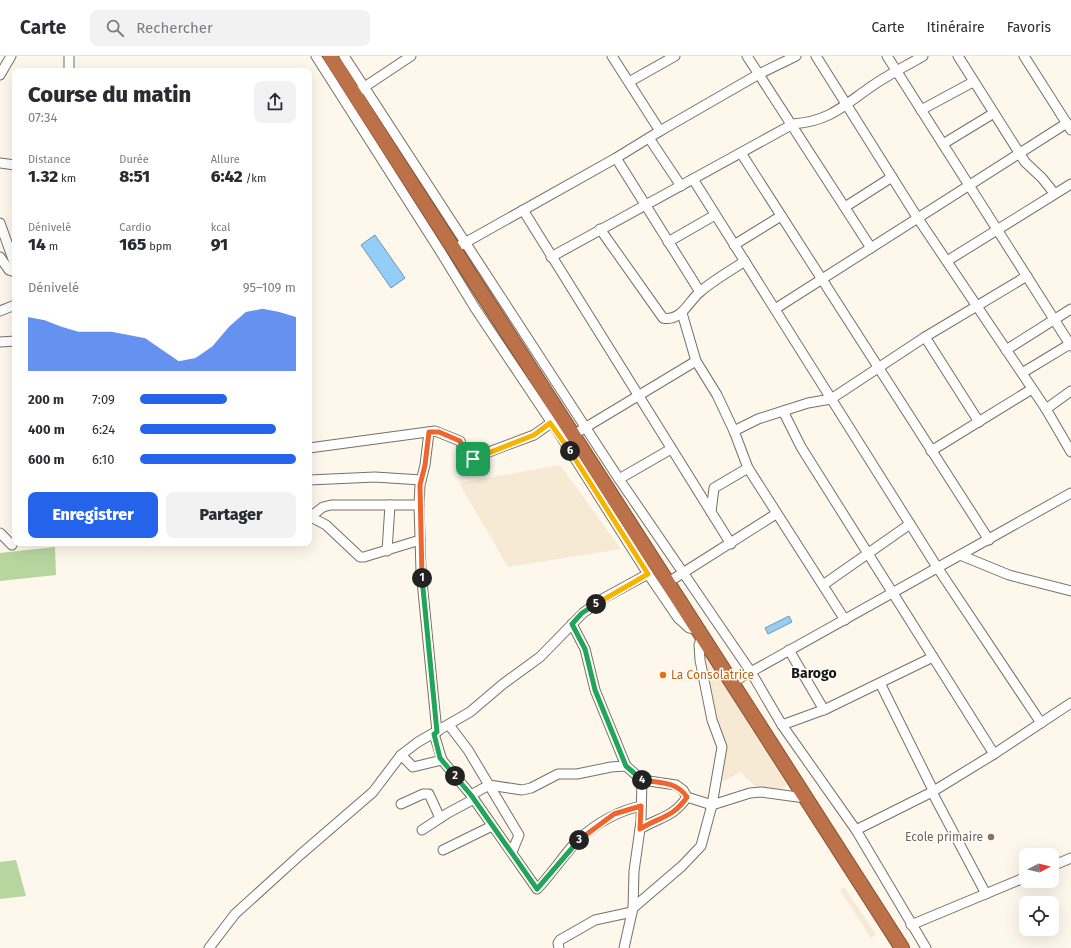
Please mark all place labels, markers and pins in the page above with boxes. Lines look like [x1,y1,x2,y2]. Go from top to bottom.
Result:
pin: 6 [560,441,580,461]
pin [456,442,490,476]
pin: 1 [412,568,432,588]
pin: 5 [586,594,606,614]
place label: La Consolatrice [671,668,754,682]
marker: La Consolatrice [658,670,668,680]
pin: 2 [445,766,465,786]
pin: 4 [632,770,652,790]
pin: 3 [569,830,589,850]
place label: Ecole primaire [905,830,983,844]
marker: Ecole primaire [986,832,996,842]

